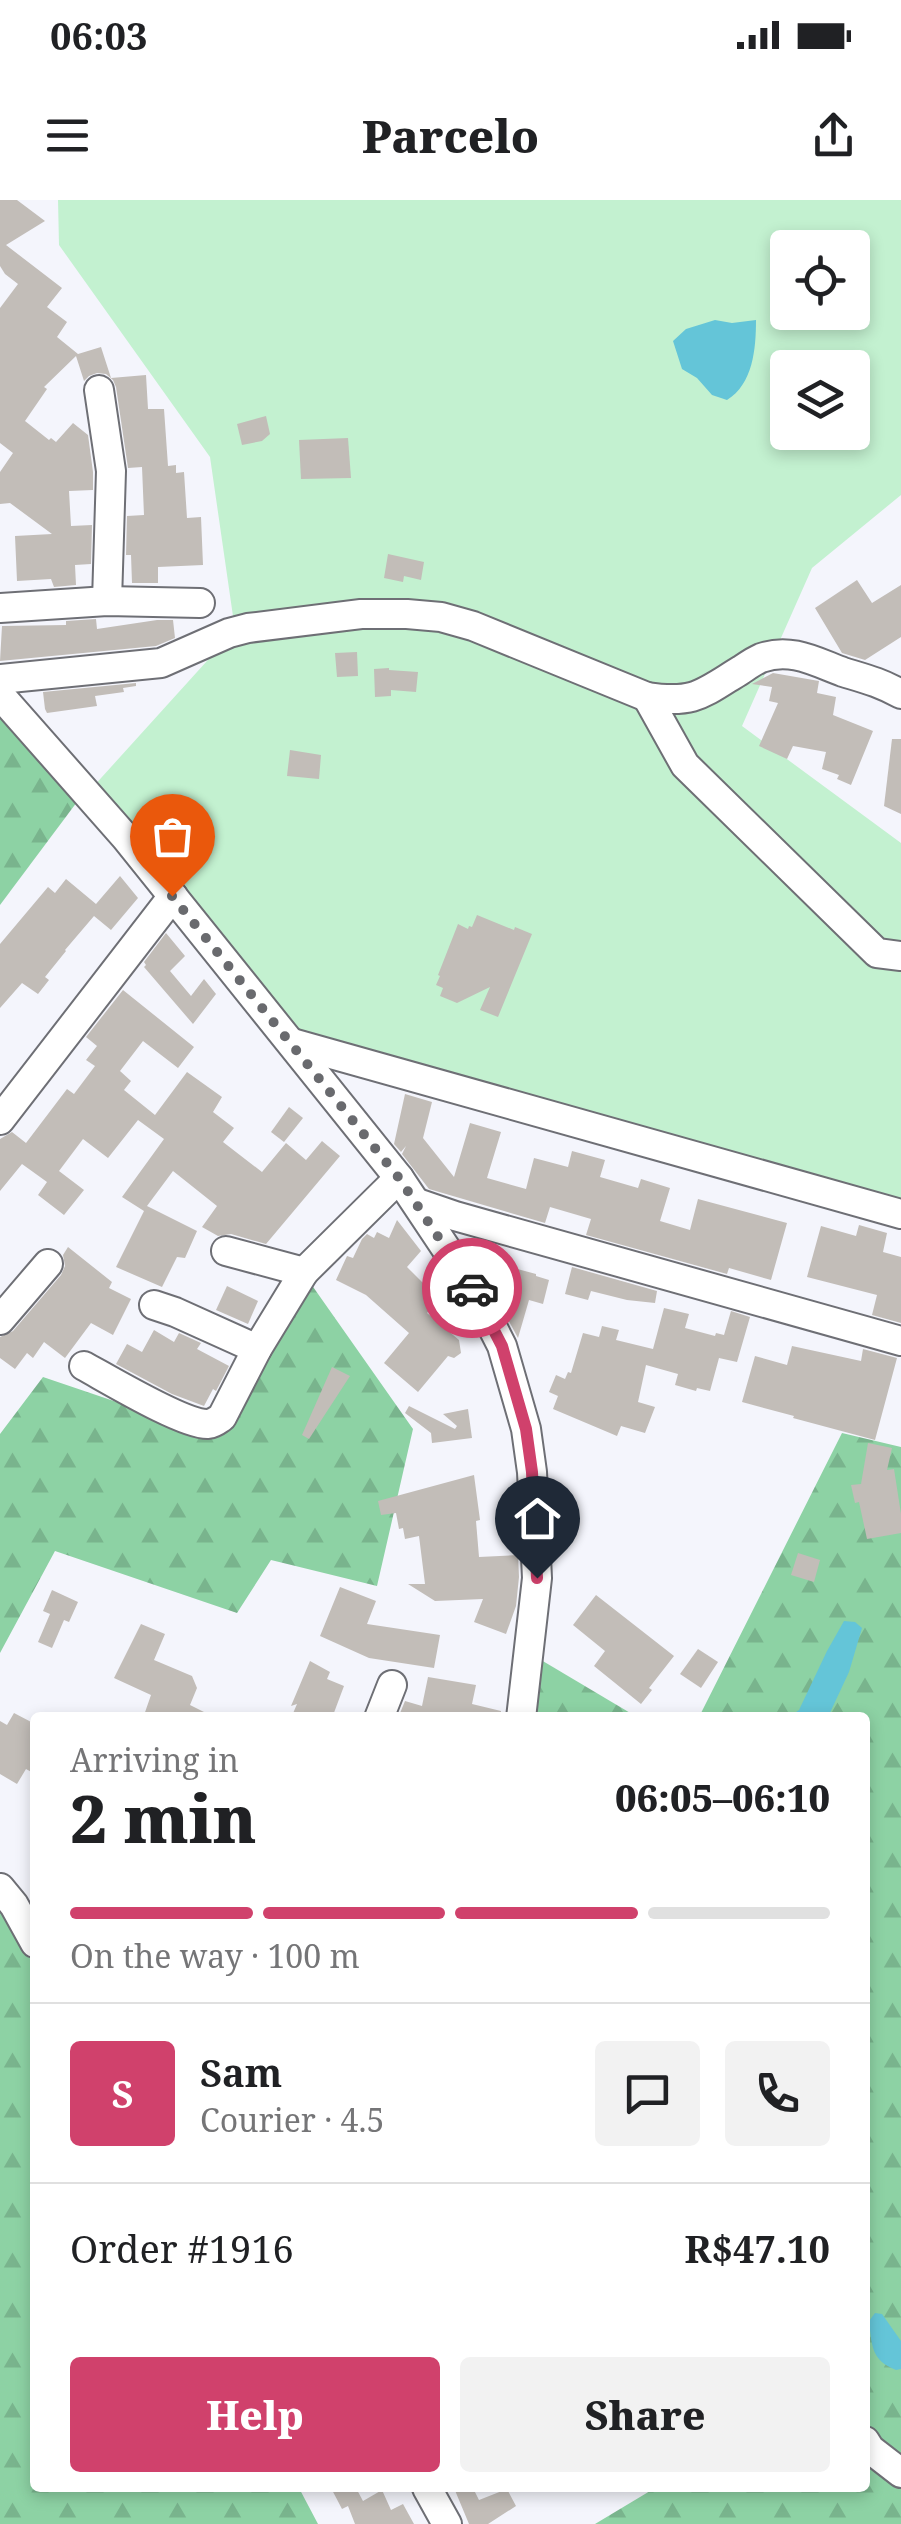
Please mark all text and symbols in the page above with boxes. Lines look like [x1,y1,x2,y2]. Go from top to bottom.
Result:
text: 06:03 [50,9,147,61]
text: Parcelo [362,105,539,166]
icon: menu [40,108,95,163]
icon: share [806,108,861,163]
map controls [770,230,870,450]
button: locate [770,230,870,330]
button: layers [770,350,870,450]
pin [130,794,215,897]
icon: bag [145,809,200,864]
courier [422,1238,522,1338]
icon: car [445,1261,500,1316]
pin [495,1476,580,1579]
icon: home [510,1491,565,1546]
text: Arriving in [70,1738,239,1781]
text: 06:05–06:10 [615,1771,830,1823]
text: 2 min [70,1774,257,1862]
text: On the way · 100 m [70,1934,360,1977]
button: chat [595,2041,700,2146]
button: phone [725,2041,830,2146]
text: Sam [200,2046,282,2098]
text: S [111,2067,134,2119]
text: Courier · 4.5 [200,2098,384,2141]
text: Order #1916 [70,2222,294,2274]
text: R$47.10 [684,2222,830,2274]
button: Help [70,2357,440,2472]
button: Share [460,2357,830,2472]

